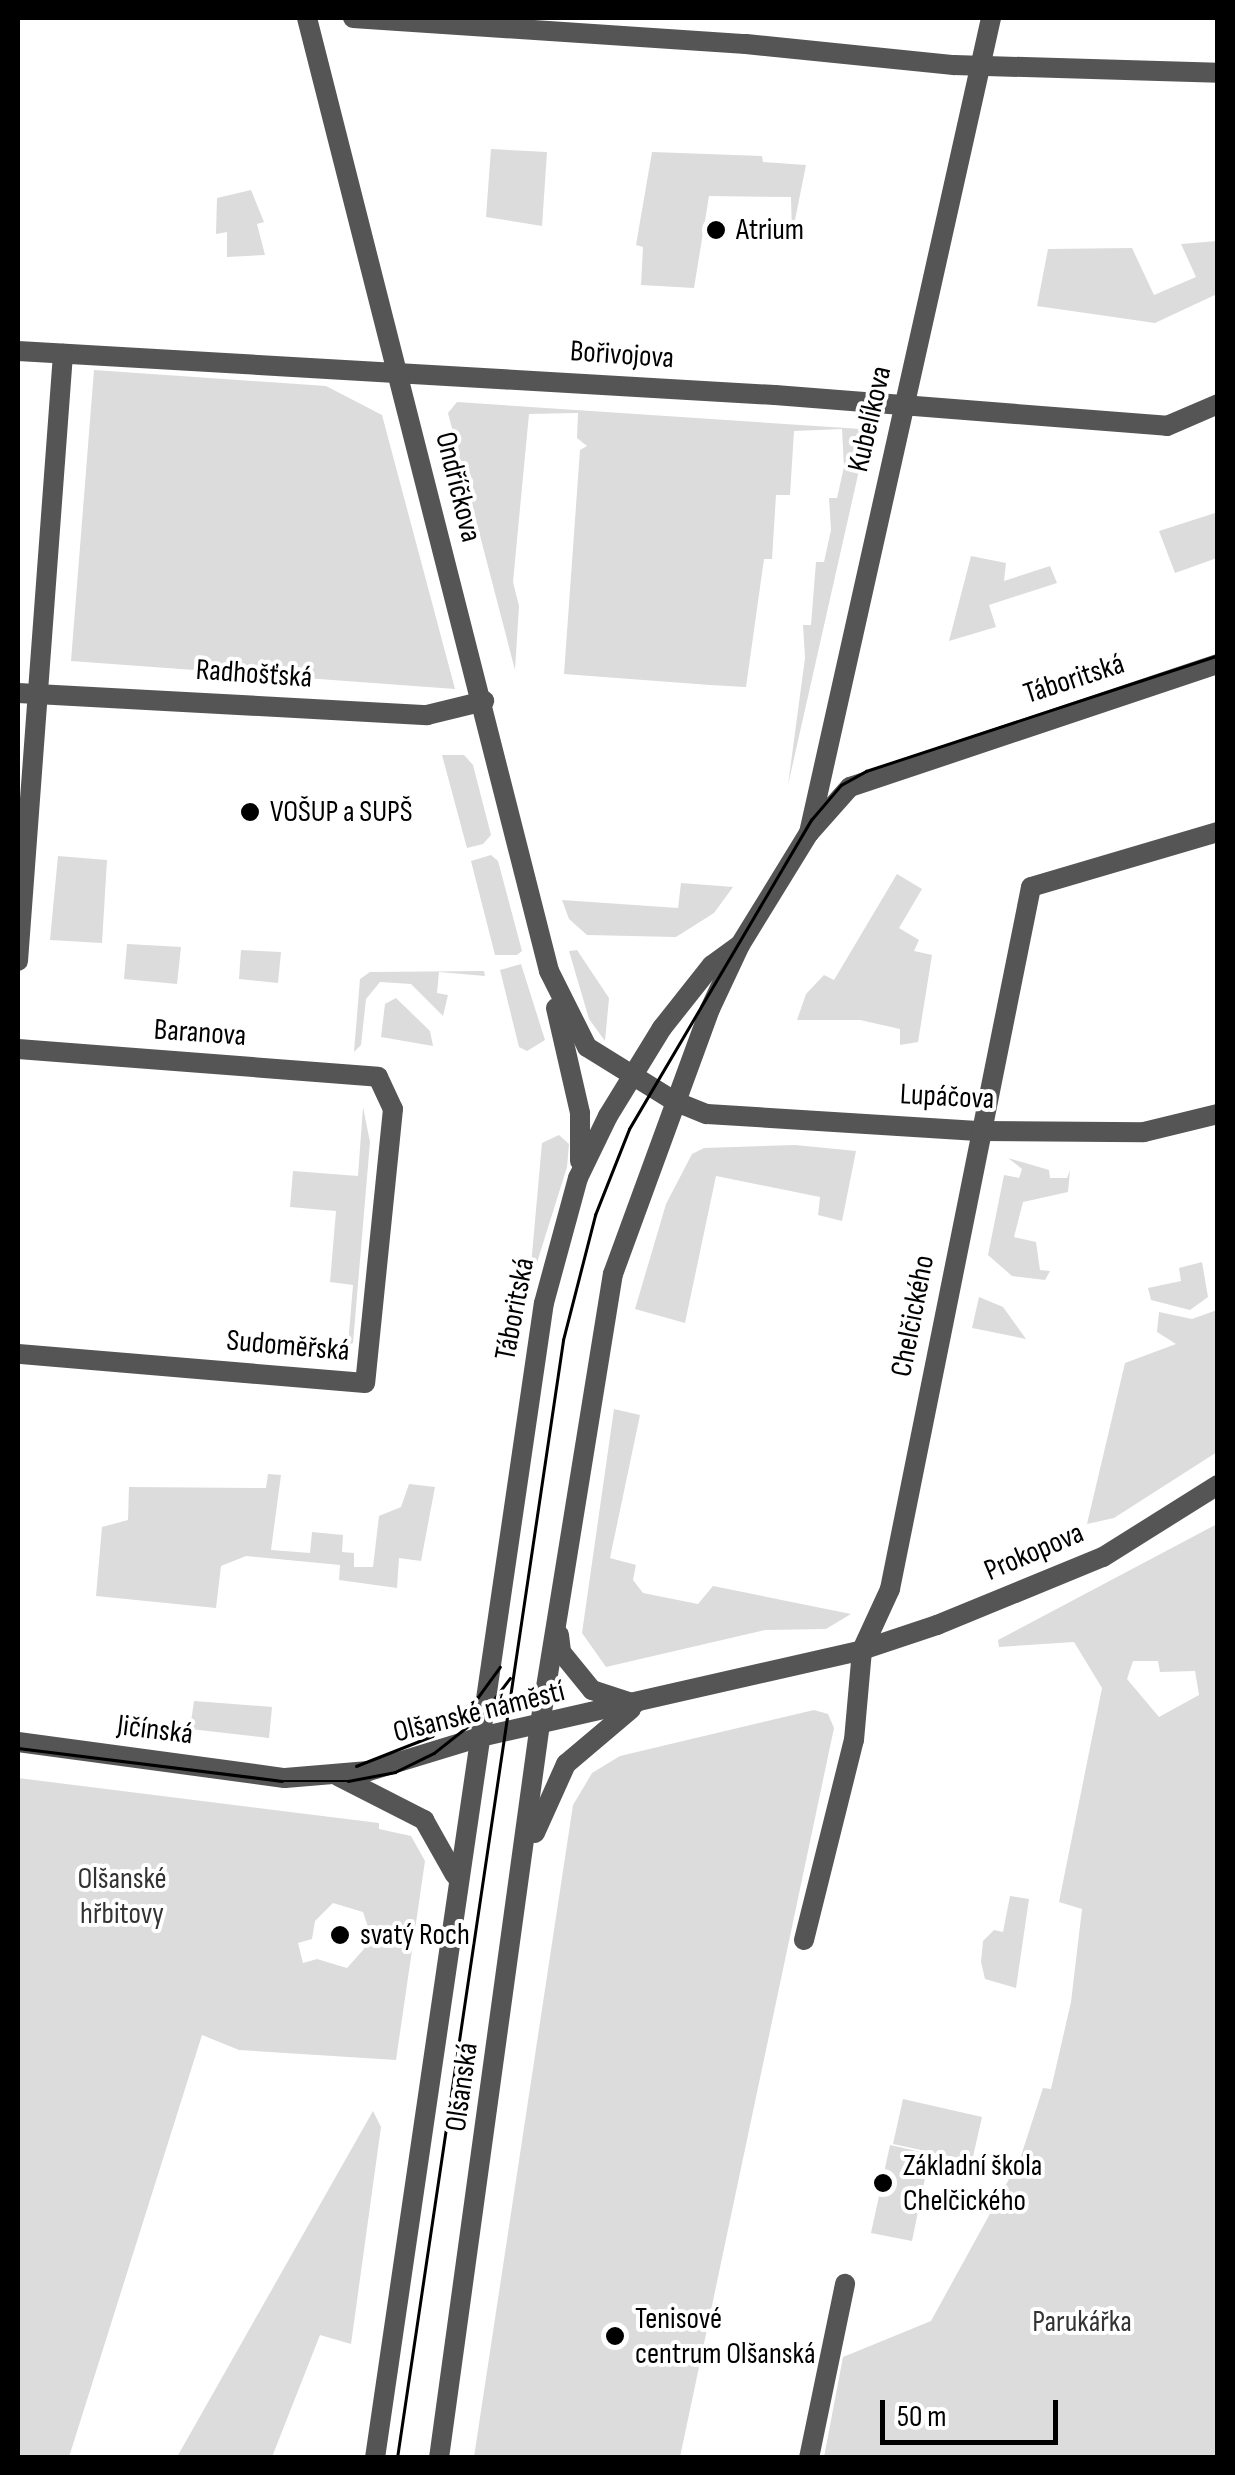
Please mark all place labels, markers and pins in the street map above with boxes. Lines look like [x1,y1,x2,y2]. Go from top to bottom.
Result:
place label: Atrium [736,212,804,248]
marker: Atrium [705,219,727,241]
place label: VOŠUP a SUPŠ [270,794,413,830]
marker: VOŠUP a SUPŠ [239,801,261,823]
place label: svatý Roch [360,1917,470,1953]
marker: svatý Roch [329,1924,351,1946]
place label: Základní škola Chelčického [903,2148,1042,2218]
marker: Základní škola Chelčického [872,2172,894,2194]
place label: Tenisové centrum Olšanská [635,2301,816,2372]
marker: Tenisové centrum Olšanská [604,2325,626,2347]

